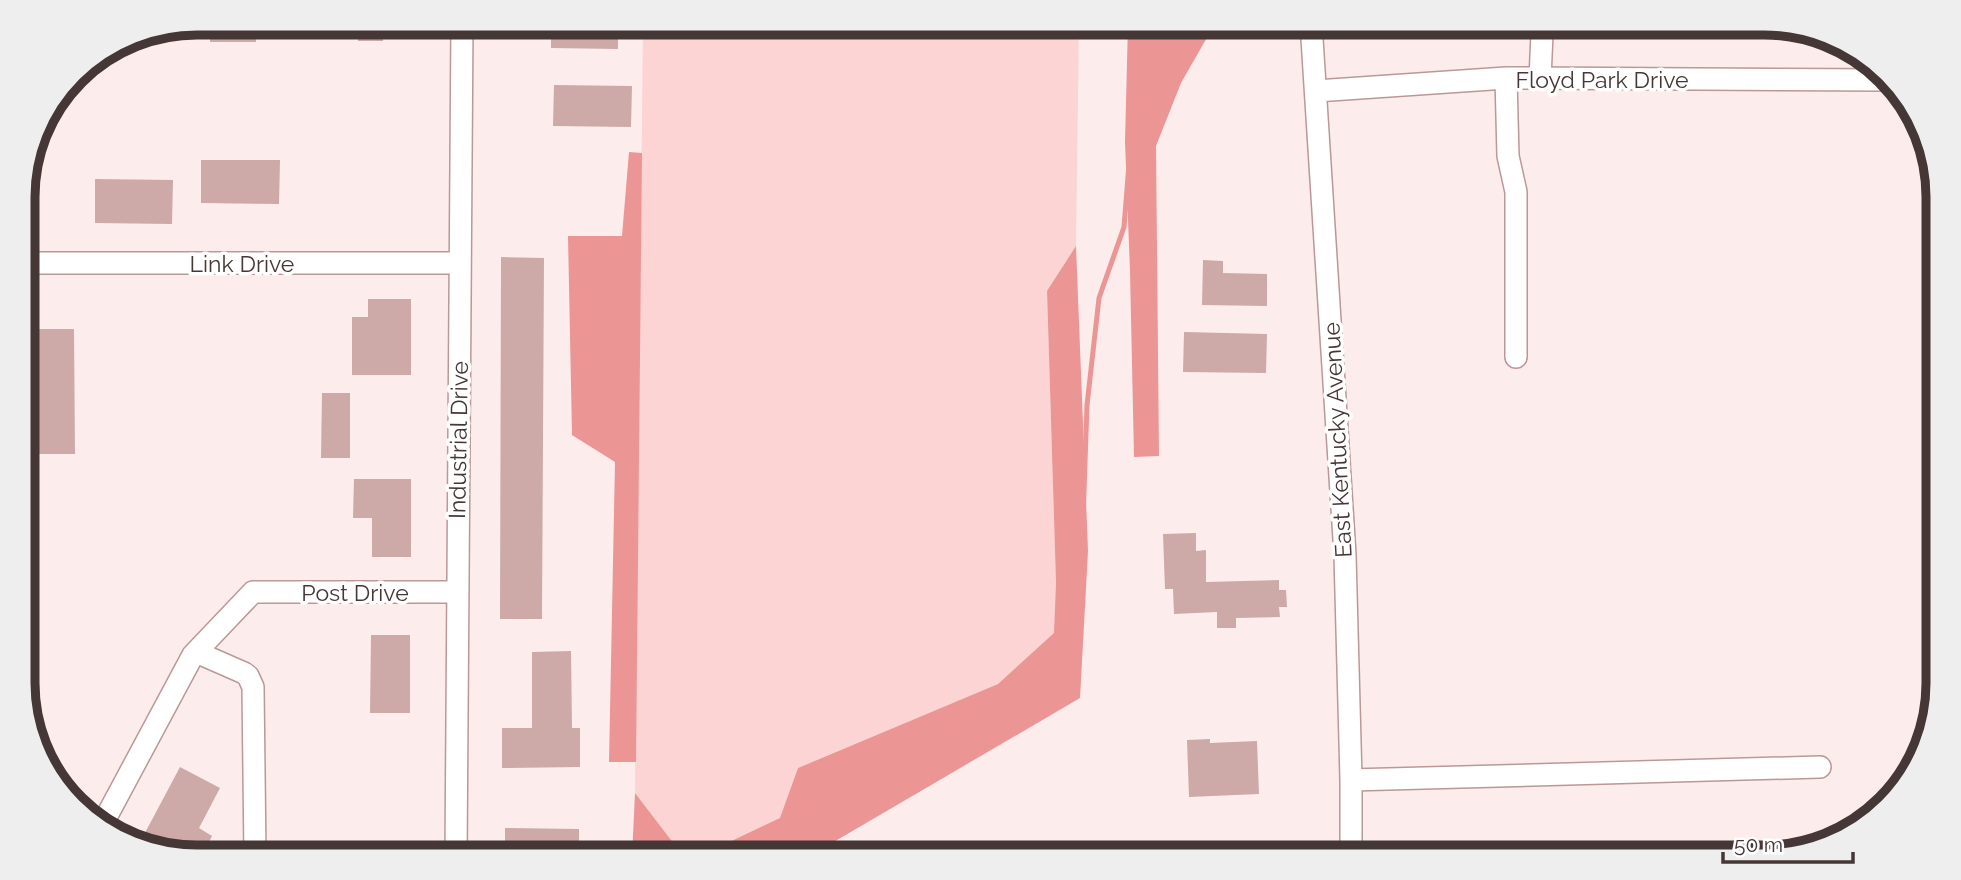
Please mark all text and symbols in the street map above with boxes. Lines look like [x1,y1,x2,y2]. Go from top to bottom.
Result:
street label: Floyd Park Drive [1516,66,1689,93]
street label: Link Drive [190,250,294,277]
street label: East Kentucky Avenue [1317,321,1357,559]
street label: Industrial Drive [443,361,473,519]
street label: Post Drive [301,579,409,606]
scale bar [1723,820,1853,864]
text: 50 m [1734,832,1783,857]

